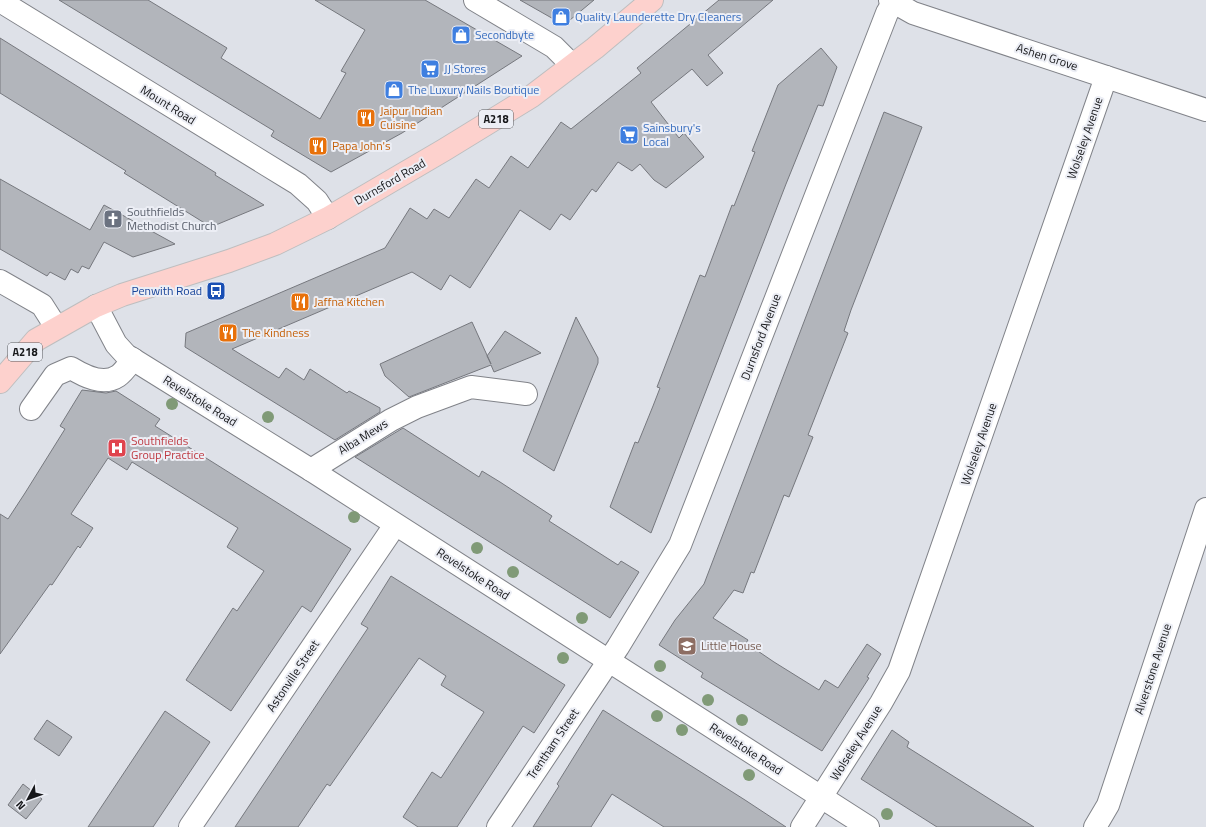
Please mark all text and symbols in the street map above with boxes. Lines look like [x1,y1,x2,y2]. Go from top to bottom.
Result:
shop icon: Quality Launderette Dry Cleaners [550,6,572,28]
place label: Quality Launderette Dry Cleaners [575,7,742,26]
shop icon: Secondbyte [450,24,472,46]
place label: Secondbyte [475,25,534,44]
street label: Ashen Grove [1014,38,1080,75]
supermarket icon: JJ Stores [419,58,441,80]
place label: JJ Stores [444,59,487,78]
shop icon: The Luxury Nails Boutique [383,79,405,101]
street label: Mount Road [137,80,200,129]
place label: The Luxury Nails Boutique [408,80,539,99]
street label: Wolseley Avenue [1062,94,1107,182]
place label: Jaipur Indian Cuisine [380,101,442,134]
restaurant icon: Jaipur Indian Cuisine [355,107,377,129]
road number: A218 [479,110,513,128]
place label: Sainsbury's Local [643,118,701,151]
supermarket icon: Sainsbury's Local [618,124,640,146]
restaurant icon: Papa John's [307,135,329,157]
place label: Papa John's [332,136,391,155]
street label: Durnsford Road [351,153,429,210]
place label: Southfields Methodist Church [127,202,217,235]
church icon: Southfields Methodist Church [102,208,124,230]
bus stop icon: Penwith Road [205,280,227,302]
place label: Penwith Road [131,281,202,300]
restaurant icon: Jaffna Kitchen [289,291,311,313]
street label: Durnsford Avenue [735,291,786,383]
place label: Jaffna Kitchen [314,292,384,311]
restaurant icon: The Kindness [217,322,239,344]
place label: The Kindness [242,323,310,342]
road number: A218 [8,343,42,361]
street label: Revelstoke Road [160,370,241,431]
street label: Wolseley Avenue [956,400,1001,488]
street label: Alba Mews [334,414,392,459]
place label: Southfields Group Practice [131,431,205,464]
hospital icon: Southfields Group Practice [106,437,128,459]
street label: Revelstoke Road [433,543,514,604]
street label: Alverstone Avenue [1129,621,1176,717]
street label: Astonville Street [261,635,324,716]
school or university icon: Little House [676,635,698,657]
place label: Little House [701,636,762,655]
street label: Wolseley Avenue [825,701,886,784]
street label: Trentham Street [522,704,584,783]
street label: Revelstoke Road [706,718,787,779]
north arrow [8,779,48,819]
text: N [12,797,29,814]

